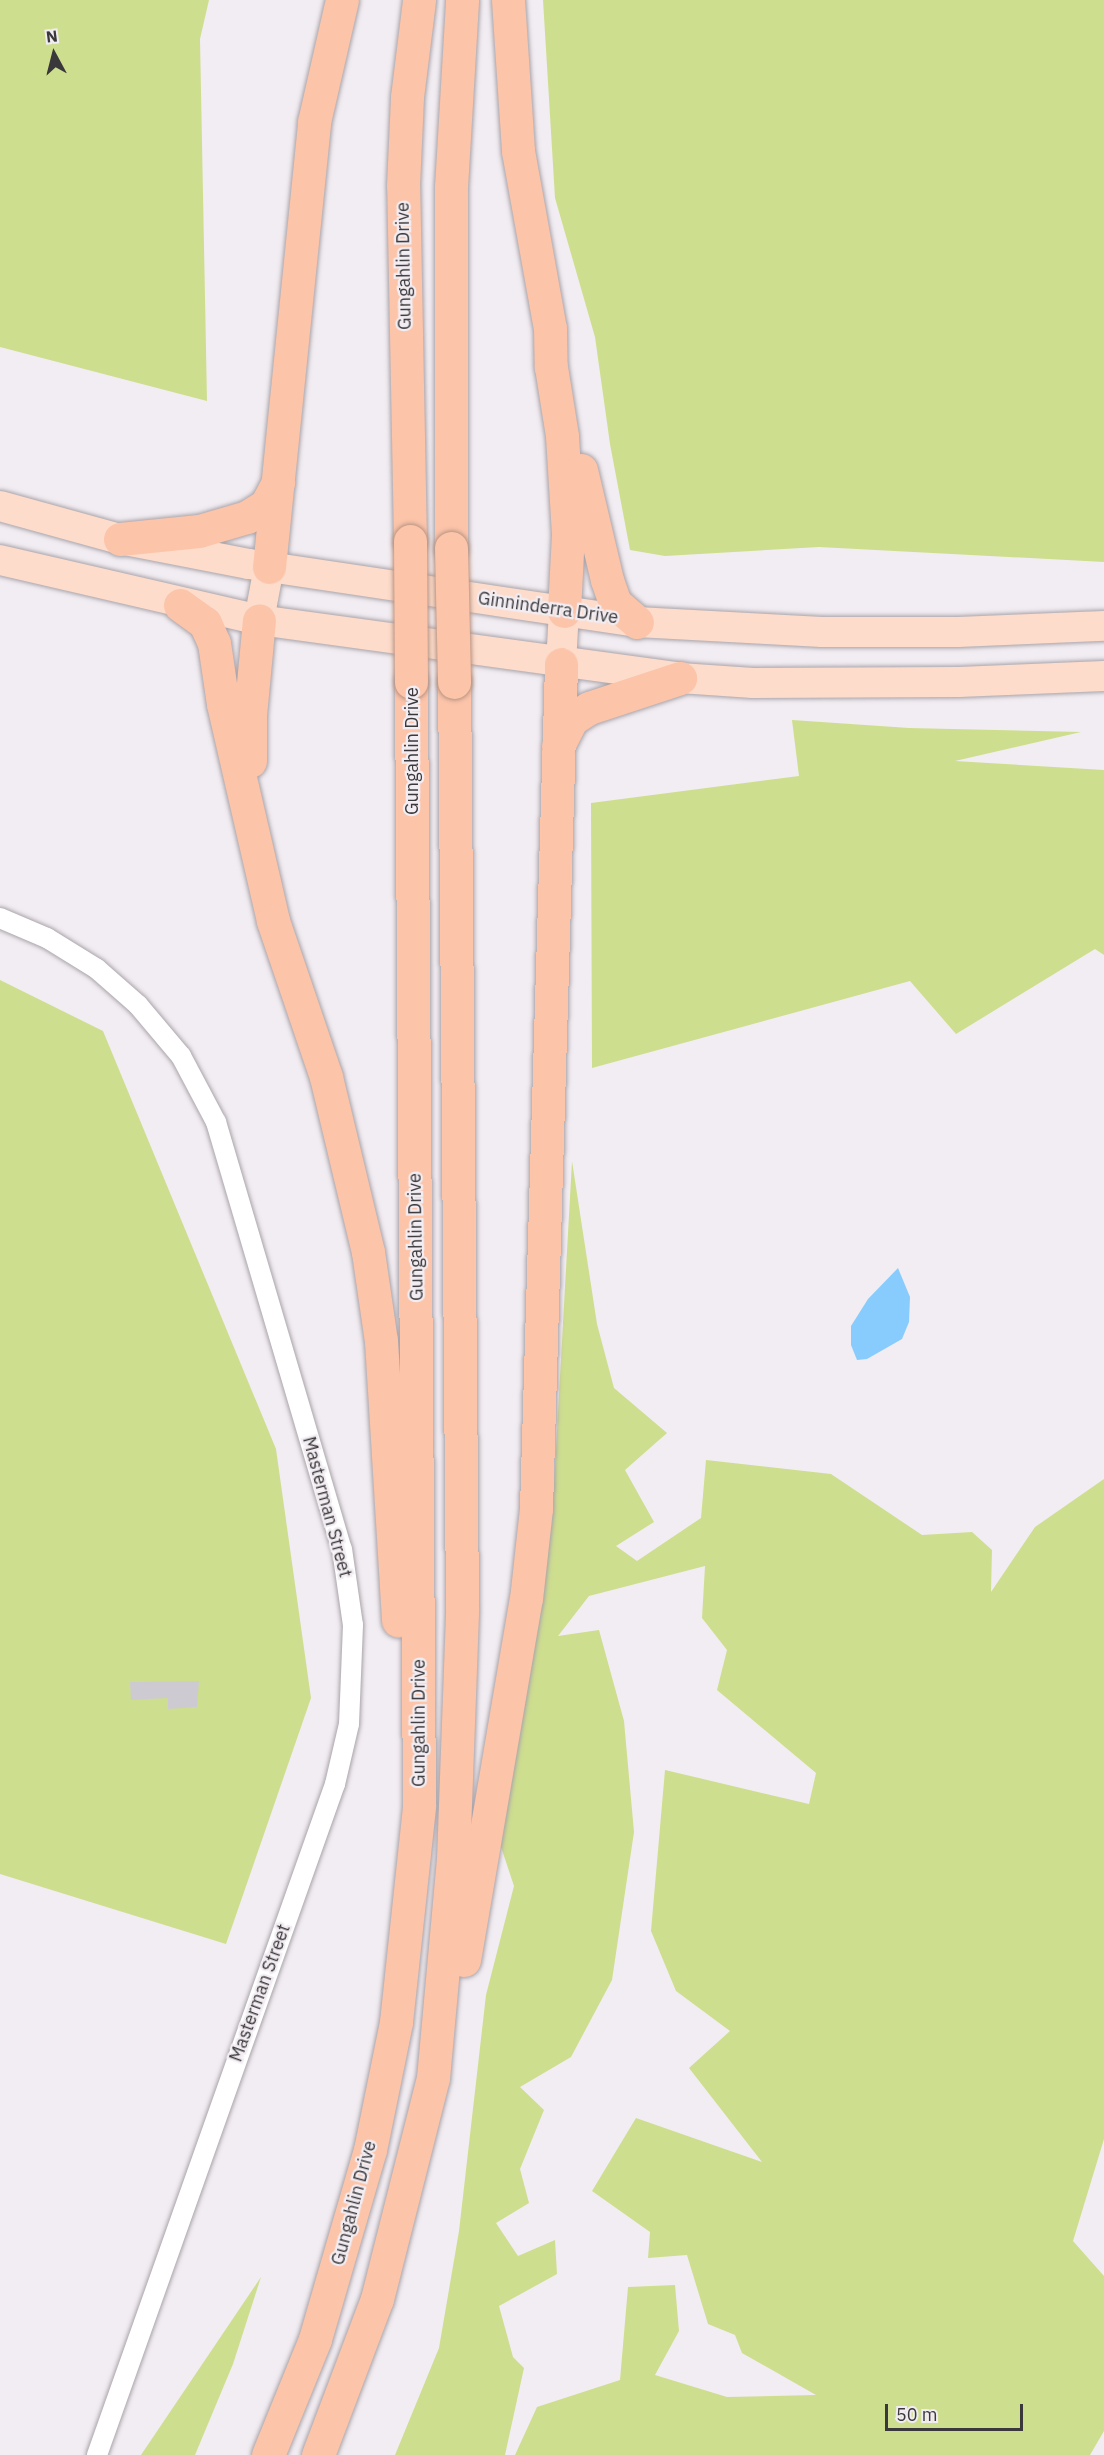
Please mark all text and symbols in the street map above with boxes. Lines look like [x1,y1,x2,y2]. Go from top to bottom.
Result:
north arrow [24,24,84,84]
text: N [45,26,59,47]
street label: Gungahlin Drive [392,202,416,330]
street label: Ginninderra Drive [477,587,619,629]
street label: Gungahlin Drive [401,687,423,815]
street label: Gungahlin Drive [404,1173,428,1301]
street label: Masterman Street [298,1434,356,1580]
street label: Gungahlin Drive [408,1659,430,1787]
street label: Masterman Street [225,1921,295,2065]
street label: Gungahlin Drive [327,2138,381,2268]
scale bar [888,2392,1026,2430]
text: 50 m [896,2403,938,2426]

